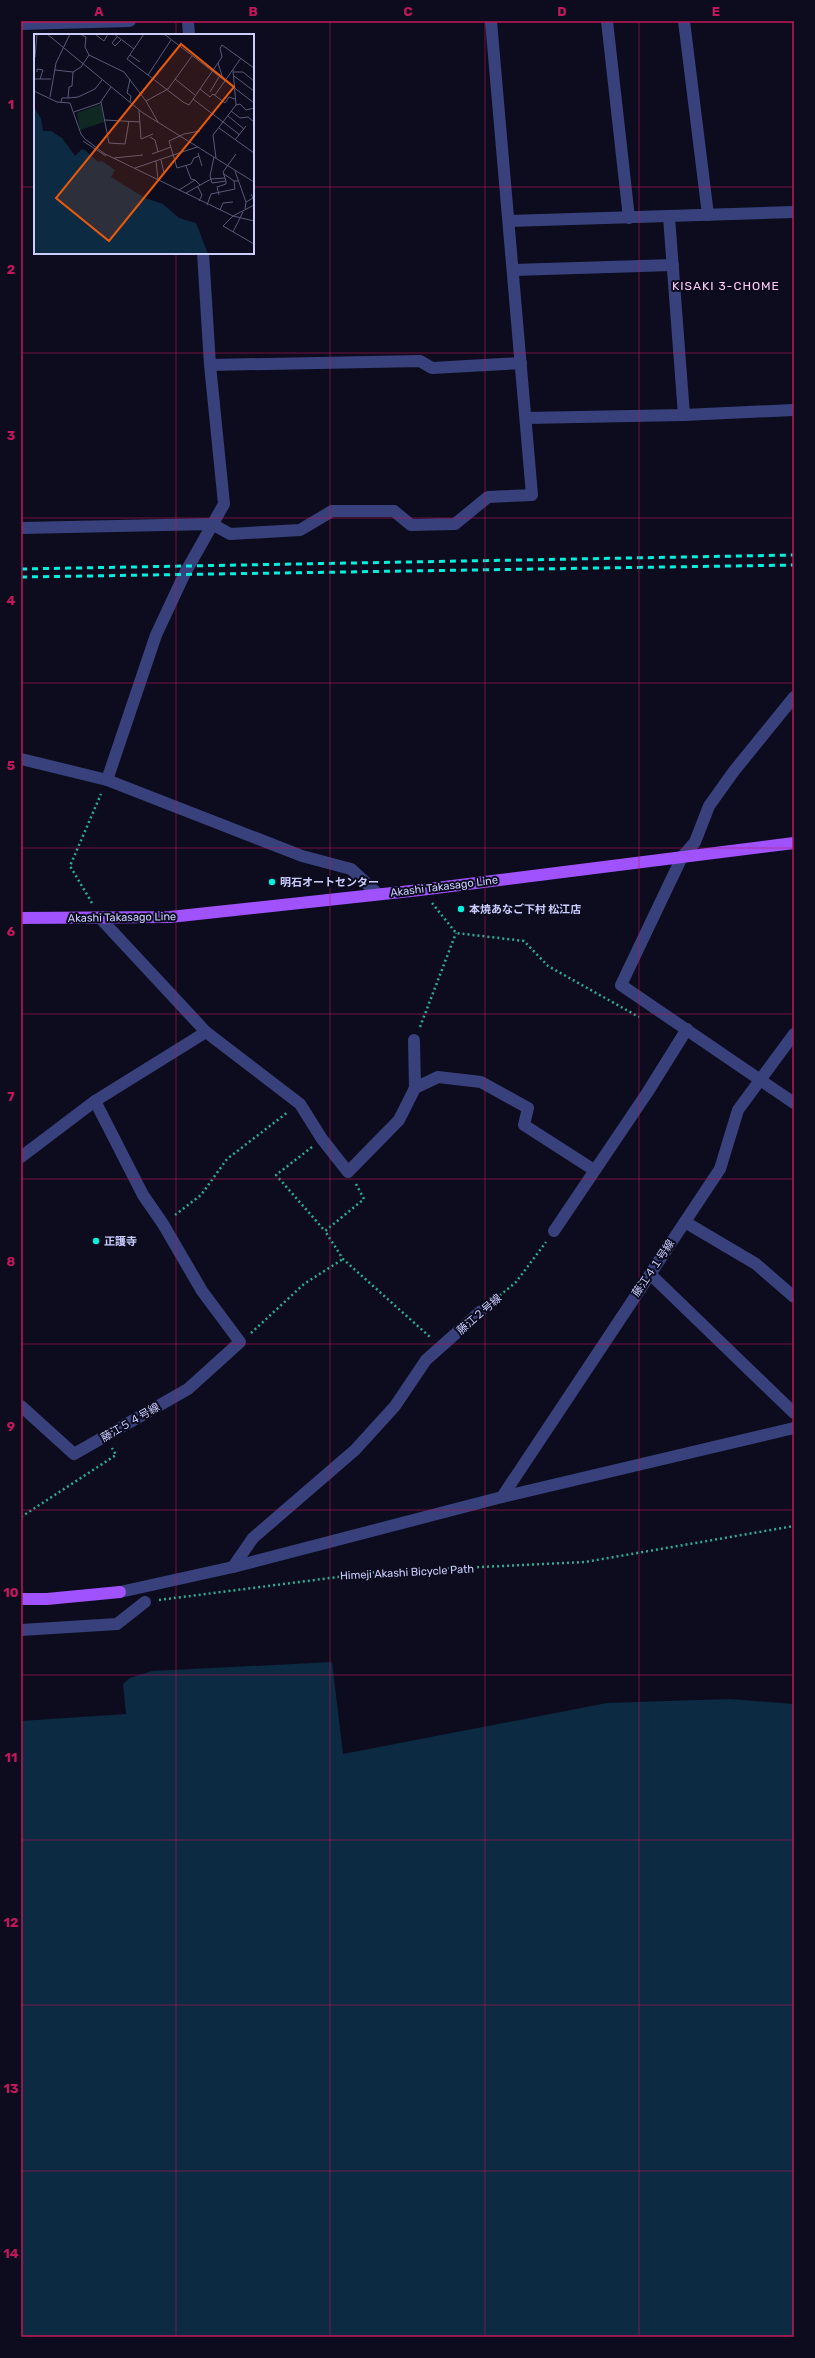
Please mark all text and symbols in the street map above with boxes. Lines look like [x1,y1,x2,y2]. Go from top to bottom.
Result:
text: A [94,4,104,19]
text: B [248,4,258,19]
text: C [403,4,413,19]
text: D [557,4,567,19]
text: E [712,4,720,19]
inset map [34,34,254,254]
text: 1 [8,97,14,112]
text: 2 [7,262,15,277]
district label: KISAKI 3-CHOME [672,279,780,293]
text: 3 [7,428,16,443]
text: 4 [7,593,16,608]
text: 5 [7,758,15,773]
street label: Akashi Takasago Line [389,873,499,900]
place label: 明石オートセンター [280,876,379,889]
marker: 明石オートセンター [267,877,277,887]
place label: 本焼あなご下村 松江店 [469,903,581,916]
marker: 本焼あなご下村 松江店 [456,904,466,914]
street label: Akashi Takasago Line [68,910,176,925]
text: 6 [7,924,16,939]
text: 7 [7,1089,15,1104]
place label: 正護寺 [104,1235,137,1248]
marker: 正護寺 [91,1236,101,1246]
street label: 藤江４１号線 [630,1237,677,1299]
text: 8 [7,1254,16,1269]
street label: 藤江２号線 [454,1291,504,1337]
street label: 藤江５４号線 [98,1400,162,1445]
text: 9 [7,1419,15,1434]
street label: Himeji Akashi Bicycle Path [340,1562,474,1583]
text: 10 [3,1585,19,1600]
text: 11 [5,1750,17,1765]
text: 12 [4,1915,18,1930]
text: 13 [3,2081,19,2096]
text: 14 [3,2246,19,2261]

